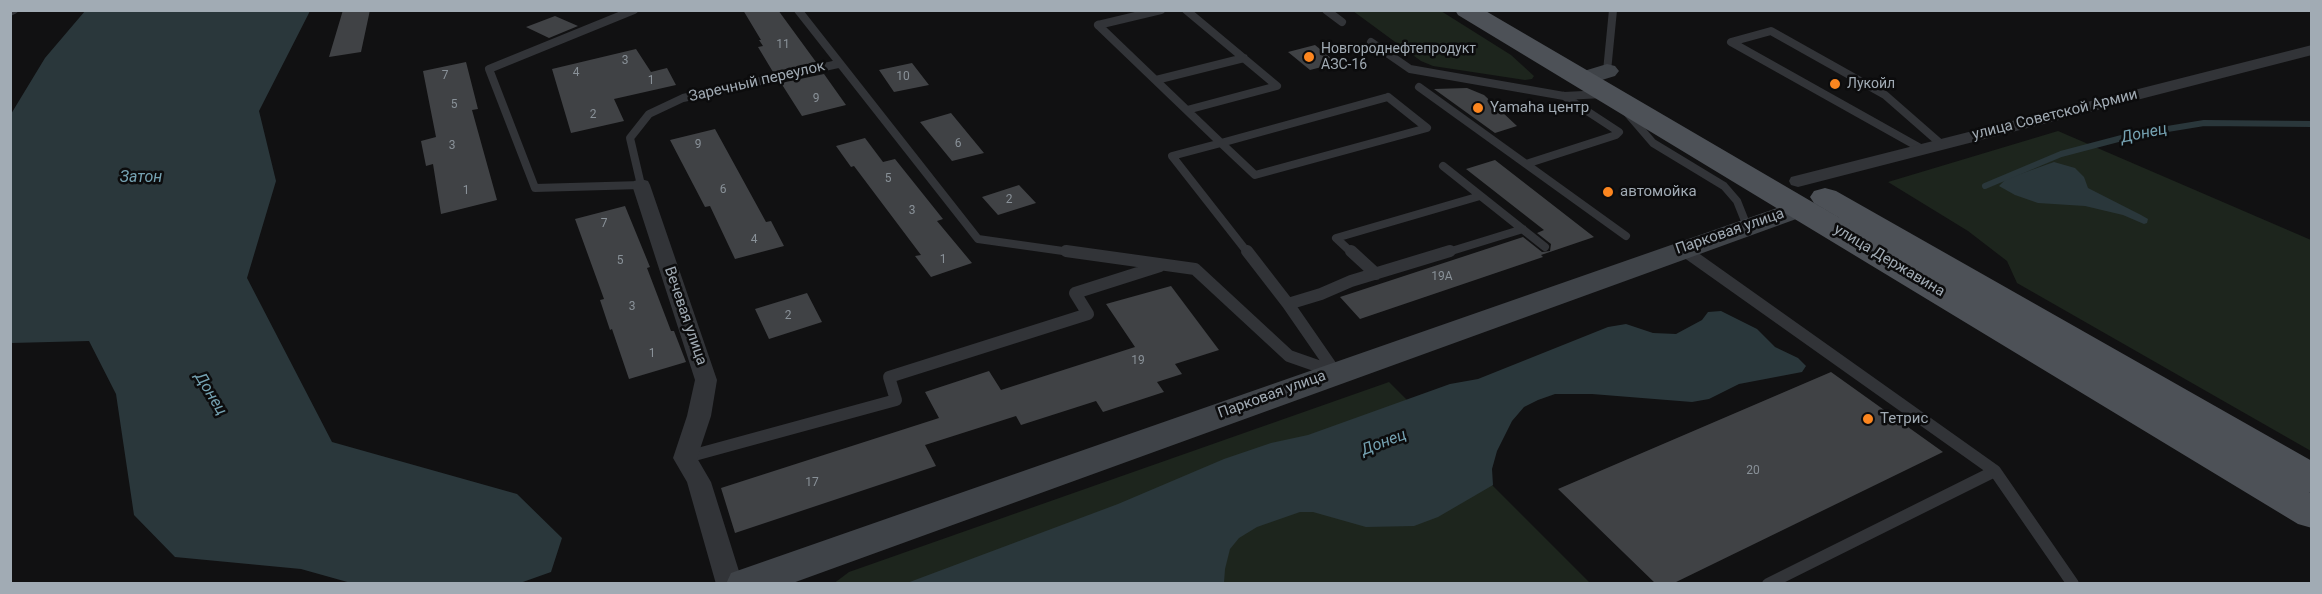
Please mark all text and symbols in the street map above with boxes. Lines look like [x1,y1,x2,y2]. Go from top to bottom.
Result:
house number: 11 [776,38,790,52]
place label: Новгороднефтепродукт АЗС-16 [1321,41,1476,74]
marker: Новгороднефтепродукт АЗС-16 [1302,50,1316,64]
house number: 3 [622,54,628,68]
street label: Заречный переулок [687,58,827,106]
house number: 4 [573,66,579,80]
house number: 7 [442,69,448,83]
house number: 10 [896,70,910,84]
house number: 1 [648,74,654,88]
place label: Лукойл [1847,76,1895,92]
marker: Лукойл [1828,77,1842,91]
street label: улица Советской Армии [1971,86,2139,144]
house number: 9 [813,92,819,106]
house number: 5 [451,98,457,112]
place label: Yamaha центр [1490,99,1589,117]
marker: Yamaha центр [1471,101,1485,115]
house number: 2 [590,108,596,122]
water label: Донец [2119,120,2169,148]
house number: 6 [955,137,961,151]
house number: 9 [695,138,701,152]
house number: 3 [449,139,455,153]
water label: Затон [120,168,162,188]
house number: 5 [885,172,891,186]
house number: 6 [720,183,726,197]
place label: автомойка [1620,183,1697,201]
house number: 1 [463,184,469,198]
marker: автомойка [1601,185,1615,199]
house number: 2 [1006,193,1012,207]
house number: 3 [909,204,915,218]
street label: Парковая улица [1673,205,1787,259]
house number: 7 [601,217,607,231]
street label: улица Державина [1830,221,1948,301]
house number: 4 [751,233,757,247]
house number: 1 [940,253,946,267]
house number: 5 [617,254,623,268]
street label: Вечевая улица [660,264,710,368]
house number: 19А [1431,270,1453,284]
house number: 3 [629,300,635,314]
house number: 2 [785,309,791,323]
house number: 1 [649,347,655,361]
house number: 19 [1131,354,1145,368]
street label: Парковая улица [1216,367,1328,423]
water label: Донец [190,369,230,419]
place label: Тетрис [1880,410,1928,428]
marker: Тетрис [1861,412,1875,426]
water label: Донец [1359,426,1409,460]
house number: 20 [1746,464,1760,478]
house number: 17 [805,476,819,490]

